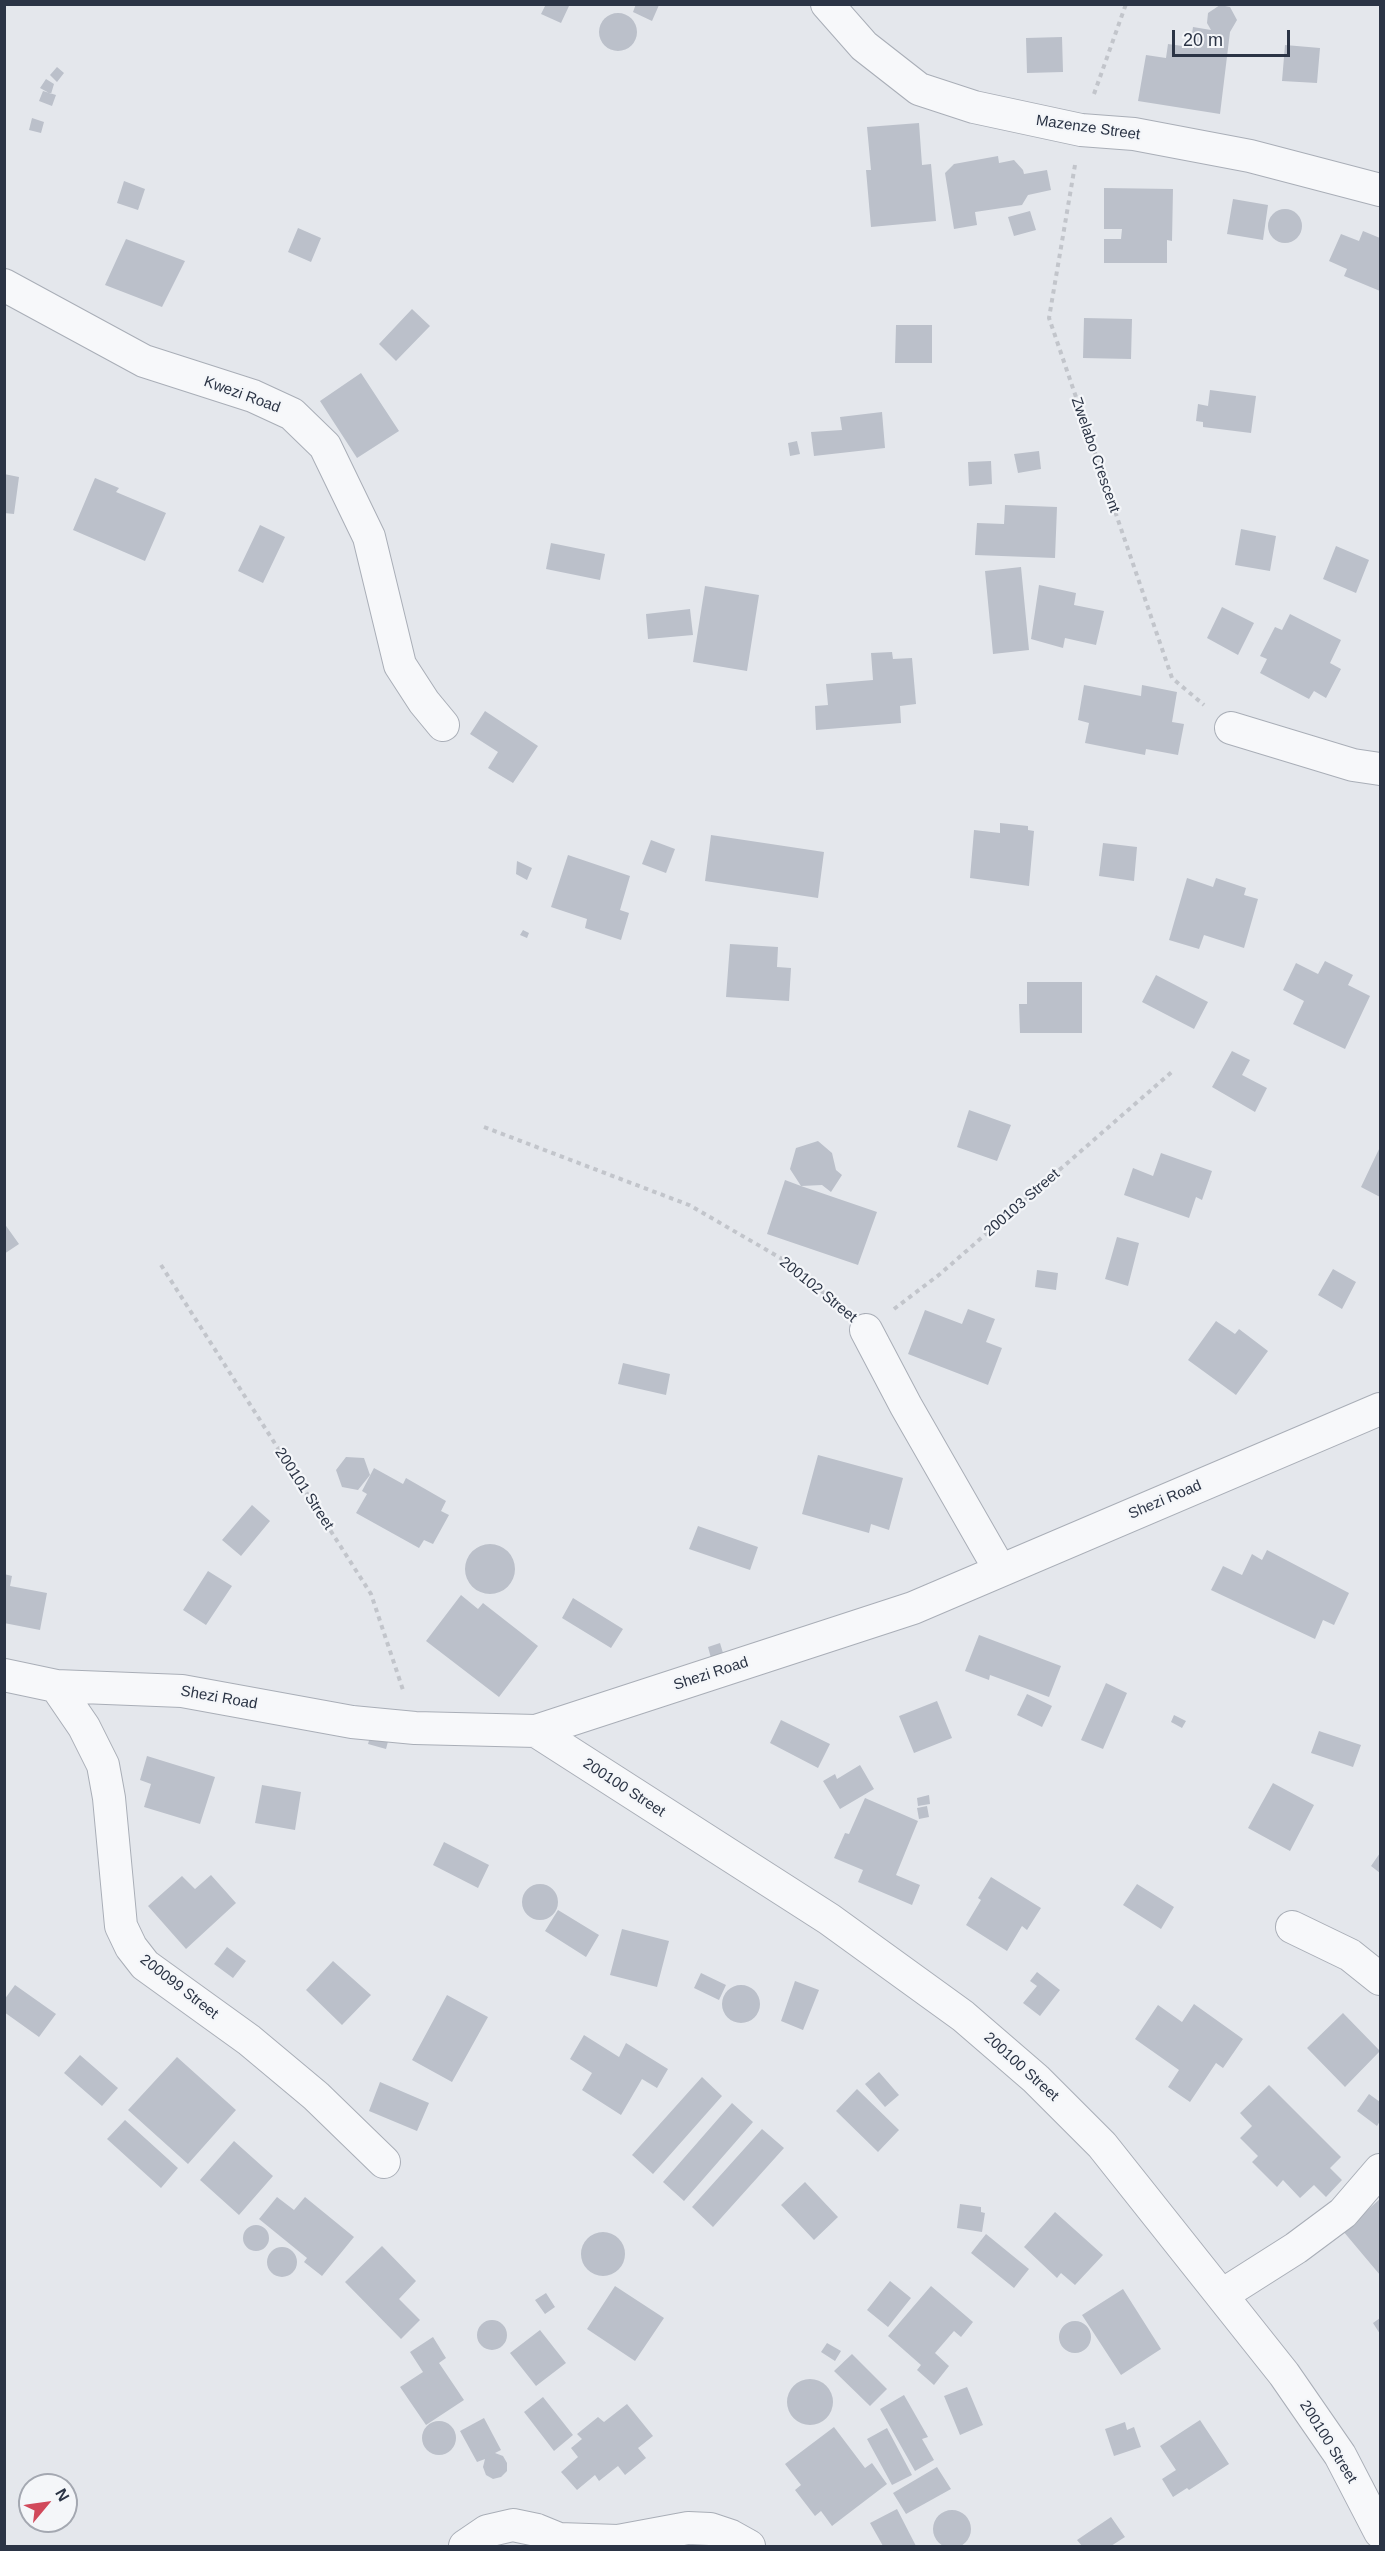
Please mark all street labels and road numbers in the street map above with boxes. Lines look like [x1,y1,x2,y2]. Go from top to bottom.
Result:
street label: Mazenze Street [1035,112,1141,144]
street label: Kwezi Road [201,373,283,417]
street label: Zwelabo Crescent [1067,395,1123,515]
street label: 200103 Street [981,1165,1063,1241]
street label: 200102 Street [776,1253,860,1327]
street label: 200101 Street [271,1445,337,1533]
street label: Shezi Road [1126,1477,1204,1523]
street label: Shezi Road [671,1653,751,1695]
street label: Shezi Road [179,1682,259,1714]
street label: 200100 Street [580,1755,668,1821]
street label: 200099 Street [136,1951,222,2023]
street label: 200100 Street [980,2029,1062,2105]
street label: 200100 Street [1295,2397,1361,2487]

